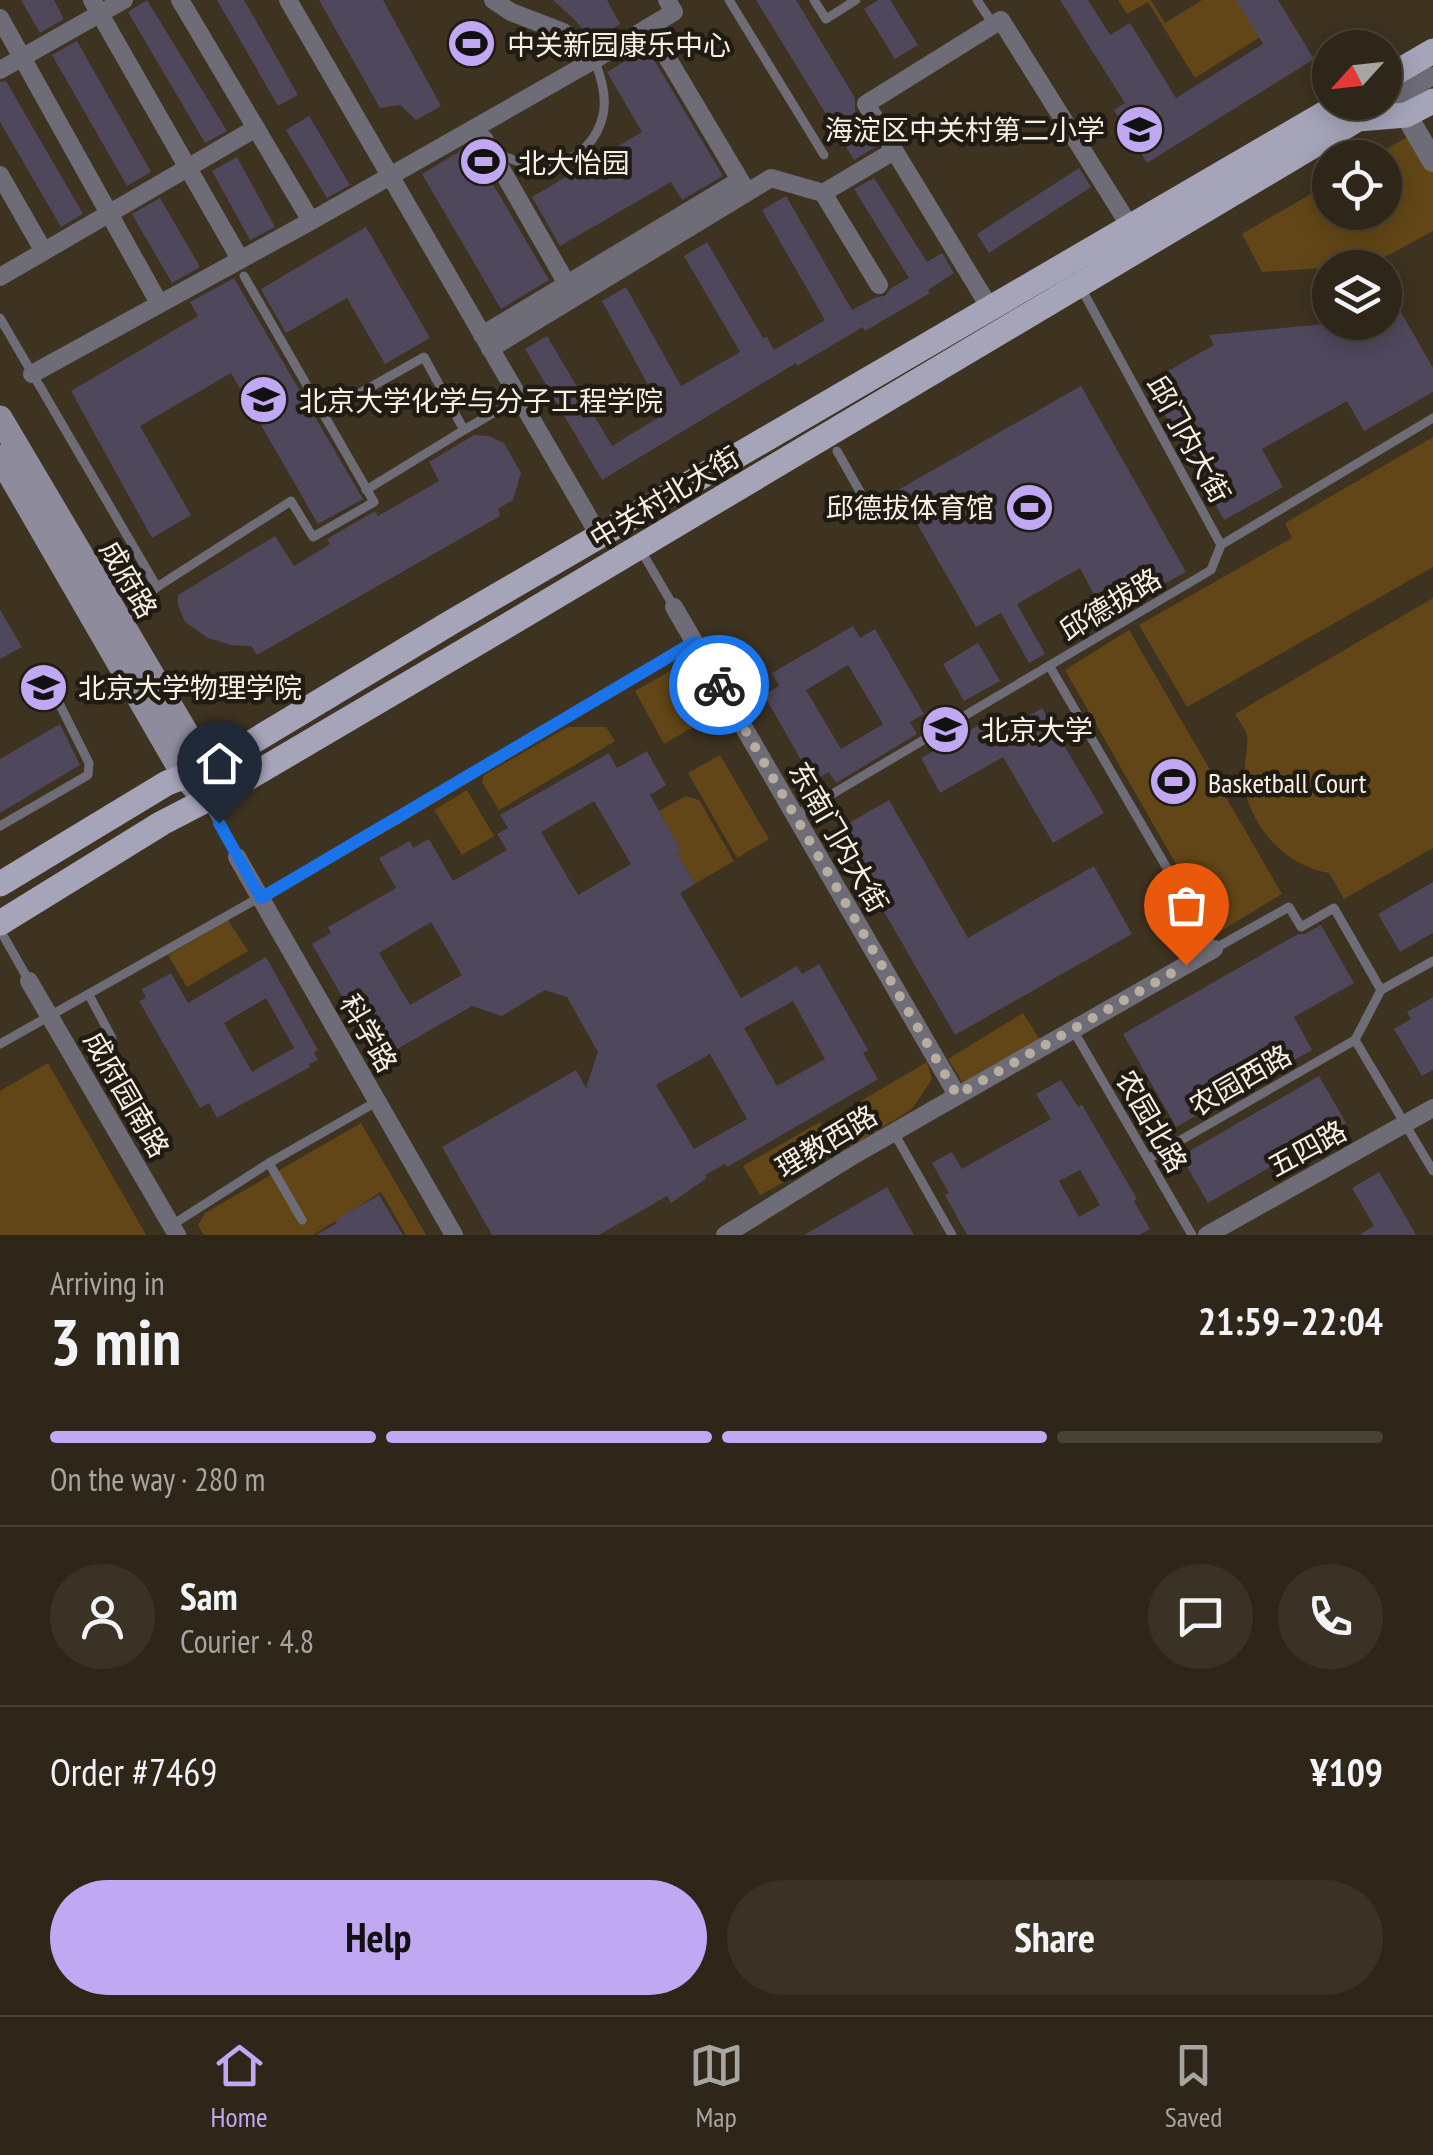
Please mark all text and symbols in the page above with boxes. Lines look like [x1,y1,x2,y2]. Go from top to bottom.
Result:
sports icon: 中关新园康乐中心 [446,18,498,70]
place label: 中关新园康乐中心 [507,26,731,63]
north arrow [1312,30,1402,120]
map controls [1312,30,1402,340]
school or university icon: 海淀区中关村第二小学 [1114,103,1166,155]
place label: 海淀区中关村第二小学 [825,111,1105,148]
sports icon: 北大怡园 [457,136,509,188]
button: locate [1312,140,1402,230]
place label: 北大怡园 [518,144,630,181]
button: layers [1312,250,1402,340]
street label: 邱门内大街 [1139,369,1239,509]
school or university icon: 北京大学化学与分子工程学院 [238,374,290,426]
place label: 北京大学化学与分子工程学院 [299,382,663,419]
street label: 中关村北大街 [582,438,746,556]
sports icon: 邱德拔体育馆 [1003,481,1055,533]
place label: 邱德拔体育馆 [826,489,994,526]
street label: 成府路 [92,533,166,625]
street label: 邱德拔路 [1052,559,1168,649]
courier [669,635,769,735]
icon: bike [692,658,747,713]
school or university icon: 北京大学物理学院 [17,661,69,713]
place label: 北京大学物理学院 [78,669,302,706]
school or university icon: 北京大学 [920,703,972,755]
place label: 北京大学 [981,711,1093,748]
pin [177,721,262,824]
icon: home [192,736,247,791]
street label: 东南门内大街 [781,755,897,919]
sports icon: Basketball Court [1147,756,1199,808]
place label: Basketball Court [1208,764,1367,801]
pin [1144,863,1229,966]
icon: bag [1159,878,1214,933]
street label: 科学路 [332,987,406,1079]
street label: 成府园南路 [76,1024,178,1164]
street label: 农园西路 [1182,1036,1298,1124]
street label: 农园北路 [1108,1063,1196,1179]
street label: 理教西路 [768,1096,884,1186]
street label: 五四路 [1261,1111,1353,1185]
text: Arriving in [50,1262,165,1304]
text: 21:59–22:04 [1198,1296,1383,1345]
text: 3 min [50,1299,181,1383]
text: On the way · 280 m [50,1458,265,1500]
button: person [50,1564,155,1669]
button: chat [1148,1564,1253,1669]
button: phone [1278,1564,1383,1669]
text: Sam [180,1571,238,1620]
text: Courier · 4.8 [180,1620,314,1662]
text: Order #7469 [50,1747,217,1796]
text: ¥109 [1310,1747,1383,1796]
button: Help [50,1880,707,1995]
button: Share [727,1880,1383,1995]
tab: Home [211,2038,267,2135]
tab: Map [689,2038,744,2135]
tab: Saved [1165,2038,1222,2135]

